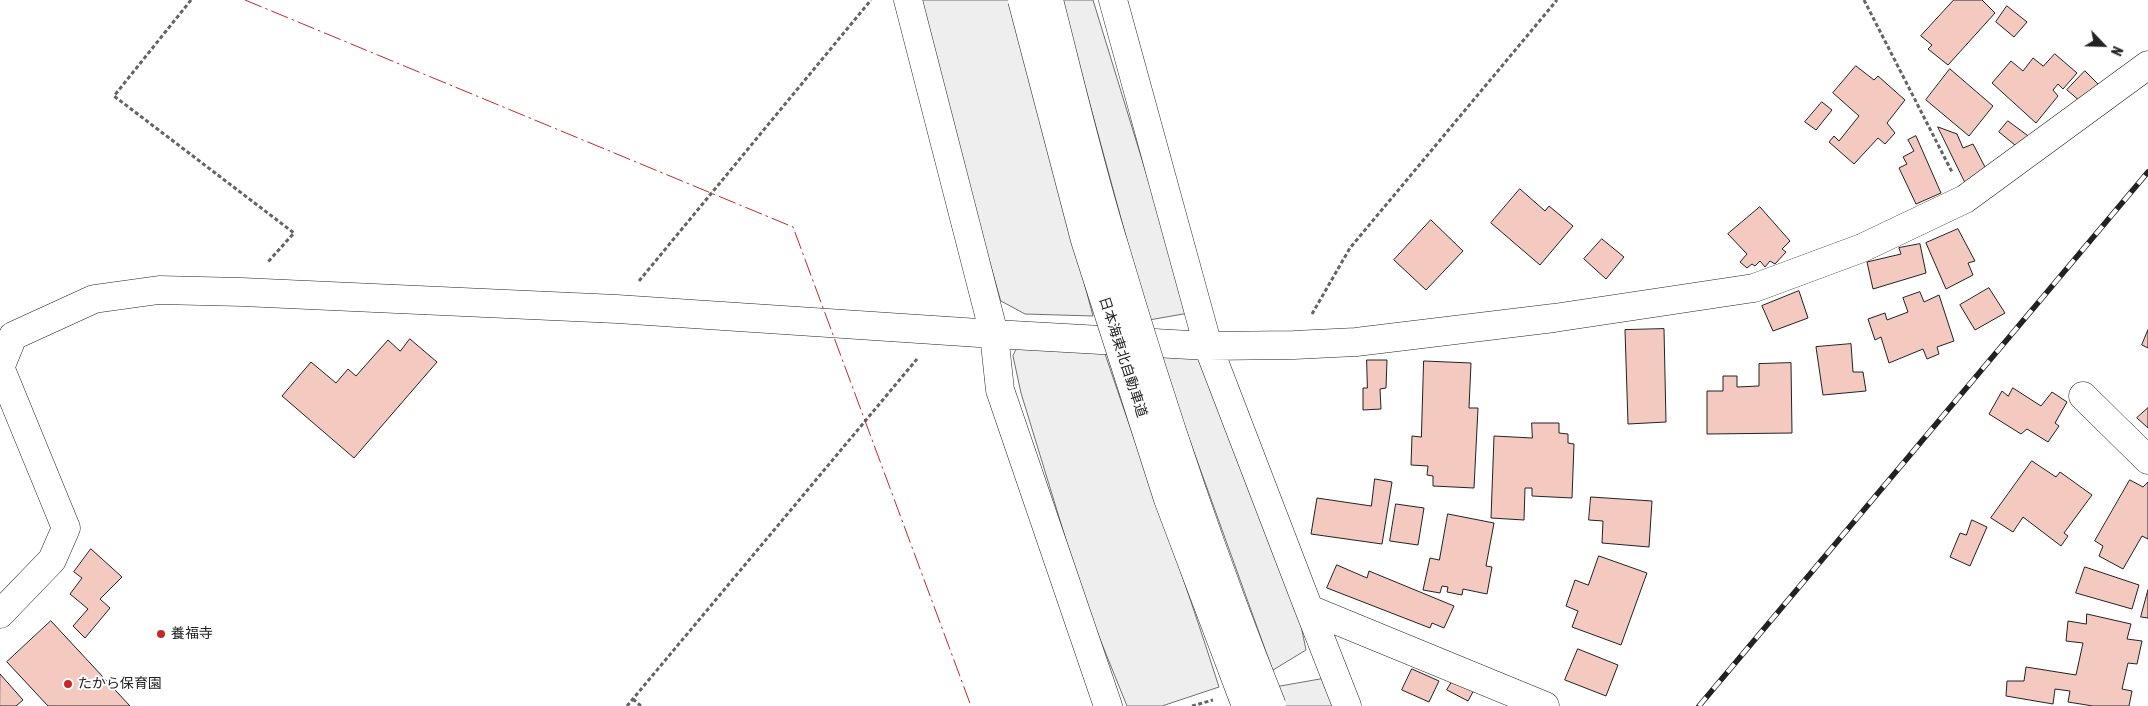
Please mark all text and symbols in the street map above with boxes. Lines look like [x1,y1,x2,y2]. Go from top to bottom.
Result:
north arrow [2078,20,2128,70]
text: N [2108,44,2126,58]
street label: 日本海東北自動車道 [1096,294,1150,420]
place label: 養福寺 [171,626,213,642]
marker: 養福寺 [155,628,167,640]
place label: たから保育園 [78,676,162,692]
marker: たから保育園 [62,678,74,690]

